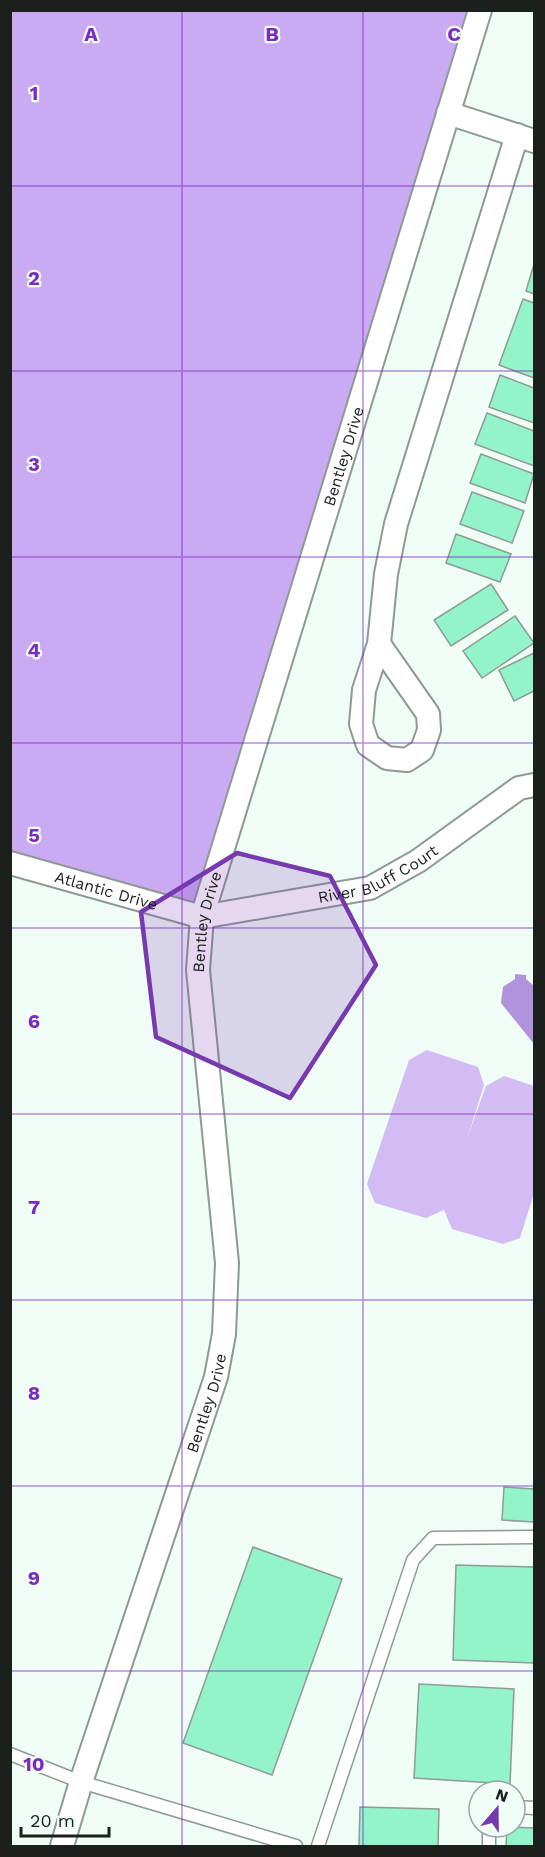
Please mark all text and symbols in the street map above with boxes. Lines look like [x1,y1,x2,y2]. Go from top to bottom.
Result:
text: A [84,22,98,46]
text: B [265,22,279,46]
text: C [447,22,461,46]
text: 1 [30,81,38,105]
text: 2 [28,266,40,290]
street label: Bentley Drive [319,404,367,508]
text: 3 [28,452,40,476]
text: 4 [28,638,41,662]
text: 5 [28,823,40,847]
street label: River Bluff Court [316,840,442,906]
street label: Atlantic Drive [53,867,160,914]
street label: Bentley Drive [188,869,225,973]
text: 6 [28,1009,40,1033]
text: 7 [28,1195,40,1219]
street label: Bentley Drive [182,1352,230,1455]
text: 8 [28,1381,40,1405]
text: 9 [28,1566,40,1590]
text: 10 [23,1752,45,1776]
north arrow [467,1779,527,1839]
text: N [493,1784,511,1806]
scale bar [21,1800,110,1838]
text: 20 m [30,1810,75,1831]

